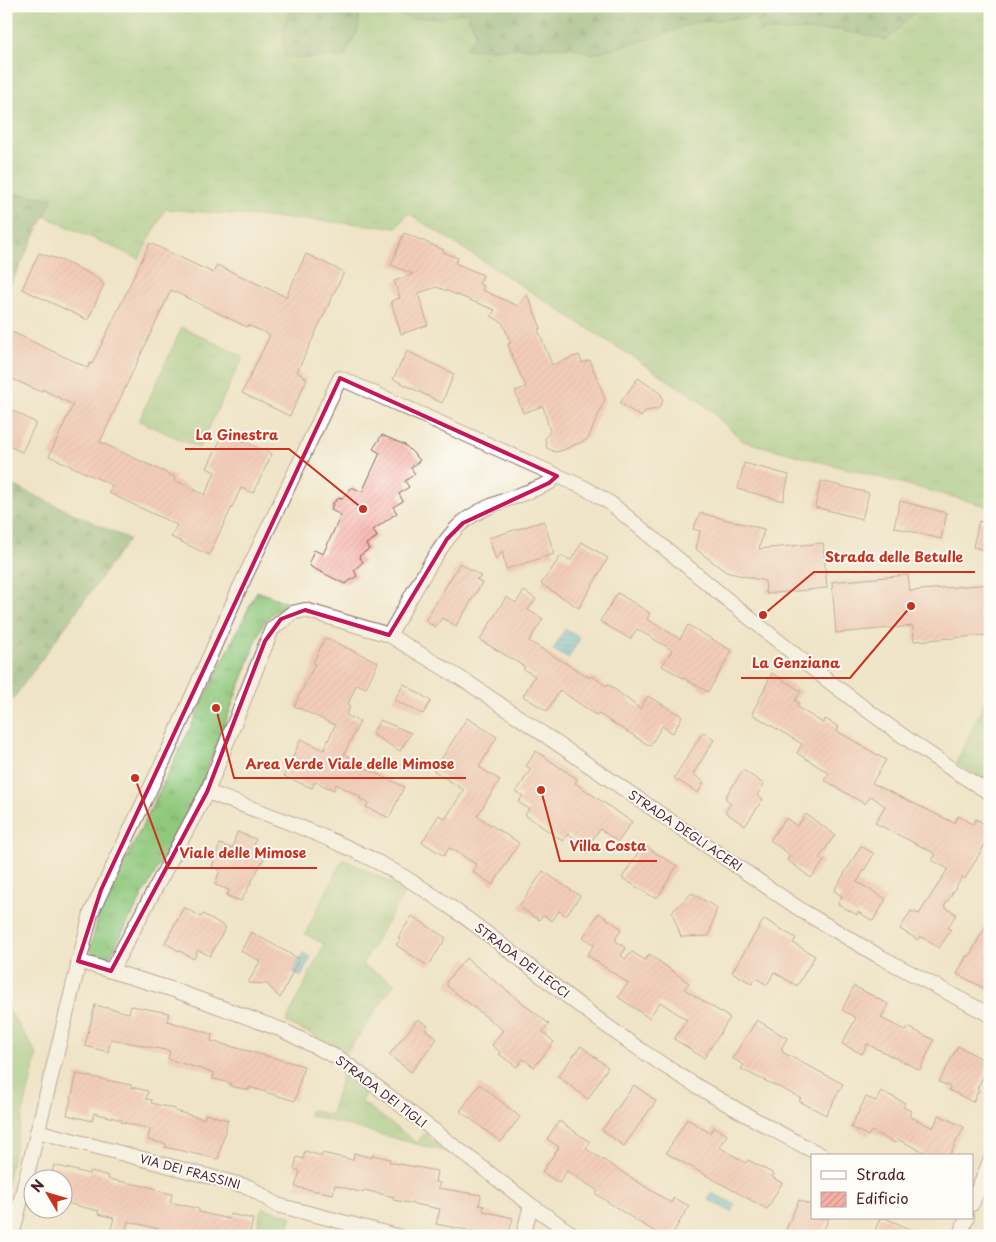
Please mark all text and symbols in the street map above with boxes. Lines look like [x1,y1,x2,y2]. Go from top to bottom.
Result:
callout: La Ginestra [185,420,289,449]
text: La Ginestra [195,424,279,445]
callout: Strada delle Betulle [814,543,975,572]
text: Strada delle Betulle [825,546,964,567]
callout: La Genziana [741,649,850,678]
text: La Genziana [752,652,840,673]
callout: Area Verde Viale delle Mimose [234,749,466,778]
text: Area Verde Viale delle Mimose [246,753,455,774]
street label: STRADA DEGLI ACERI [625,785,746,875]
callout: Villa Costa [560,832,657,861]
text: Villa Costa [569,835,647,856]
callout: Viale delle Mimose [168,839,317,868]
text: Viale delle Mimose [180,842,307,863]
street label: STRADA DEI LECCI [471,918,574,1002]
street label: STRADA DEI TIGLI [332,1051,431,1132]
street label: VIA DEI FRASSINI [138,1149,243,1193]
legend [811,1154,974,1220]
text: Strada [856,1162,906,1185]
north arrow [22,1170,72,1220]
text: N [26,1175,49,1197]
text: Edificio [856,1186,909,1209]

